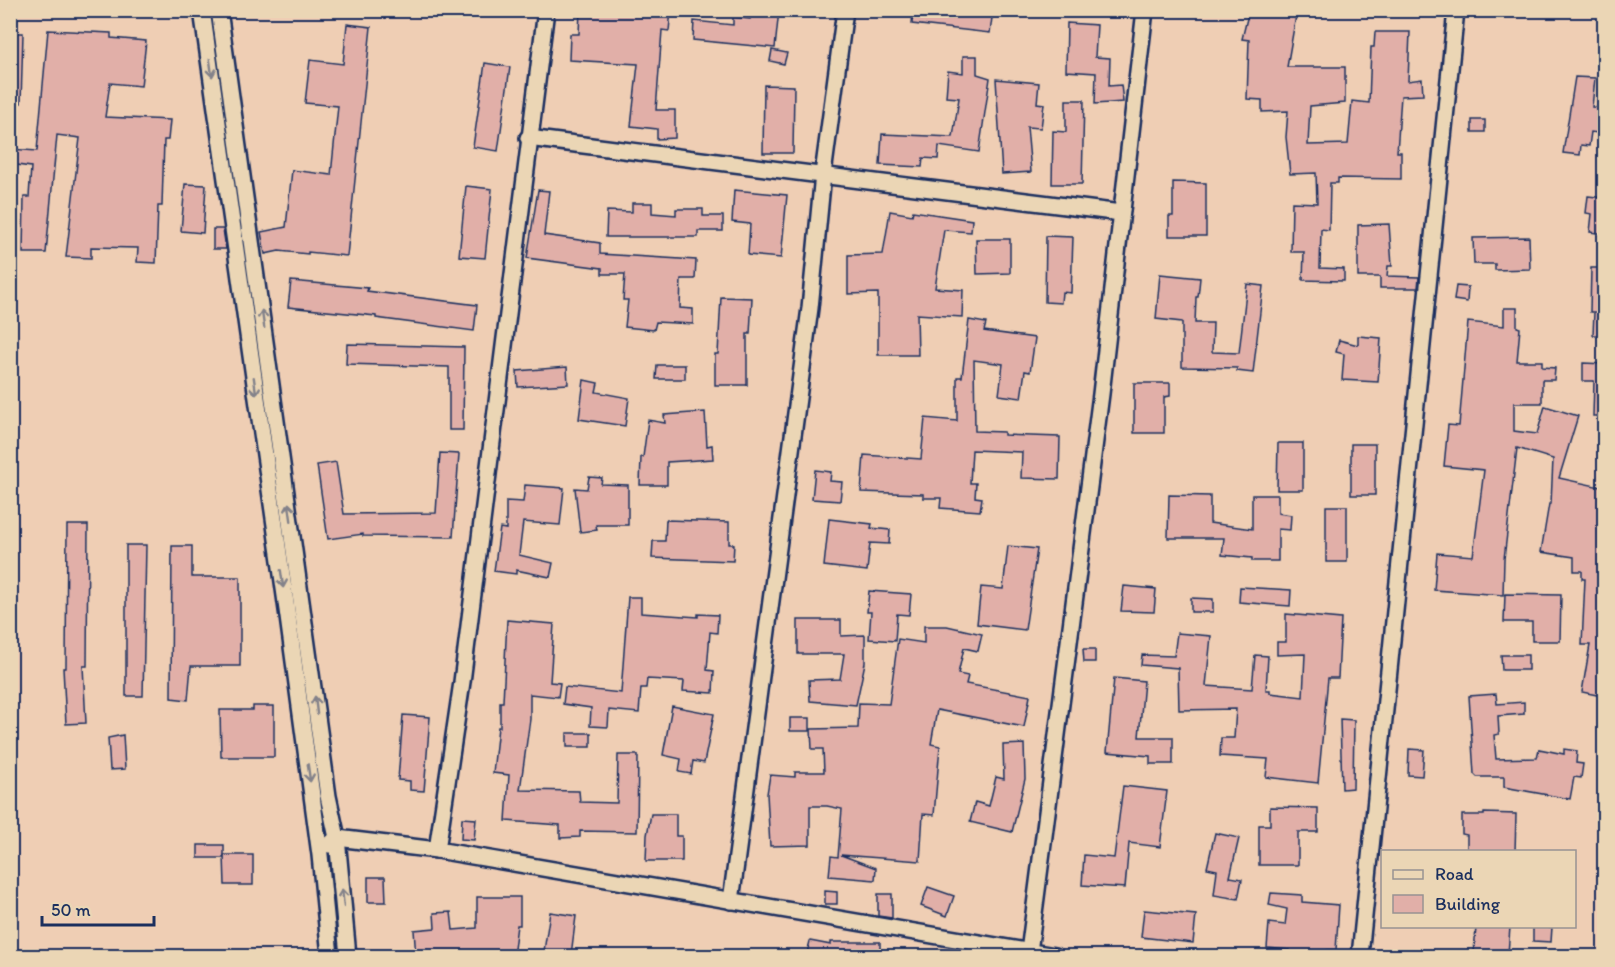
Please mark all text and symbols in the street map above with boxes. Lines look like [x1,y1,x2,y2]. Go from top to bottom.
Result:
one-way arrow [205,58,216,78]
one-way arrow [257,309,268,329]
one-way arrow [249,376,260,396]
one-way arrow [285,503,296,522]
one-way arrow [277,569,288,589]
one-way arrow [311,696,322,716]
one-way arrow [303,762,314,782]
legend [1381,850,1576,928]
text: Road [1435,863,1474,885]
scale bar [42,889,154,927]
one-way arrow [337,889,348,909]
text: Building [1435,893,1501,915]
text: 50 m [51,899,91,921]

